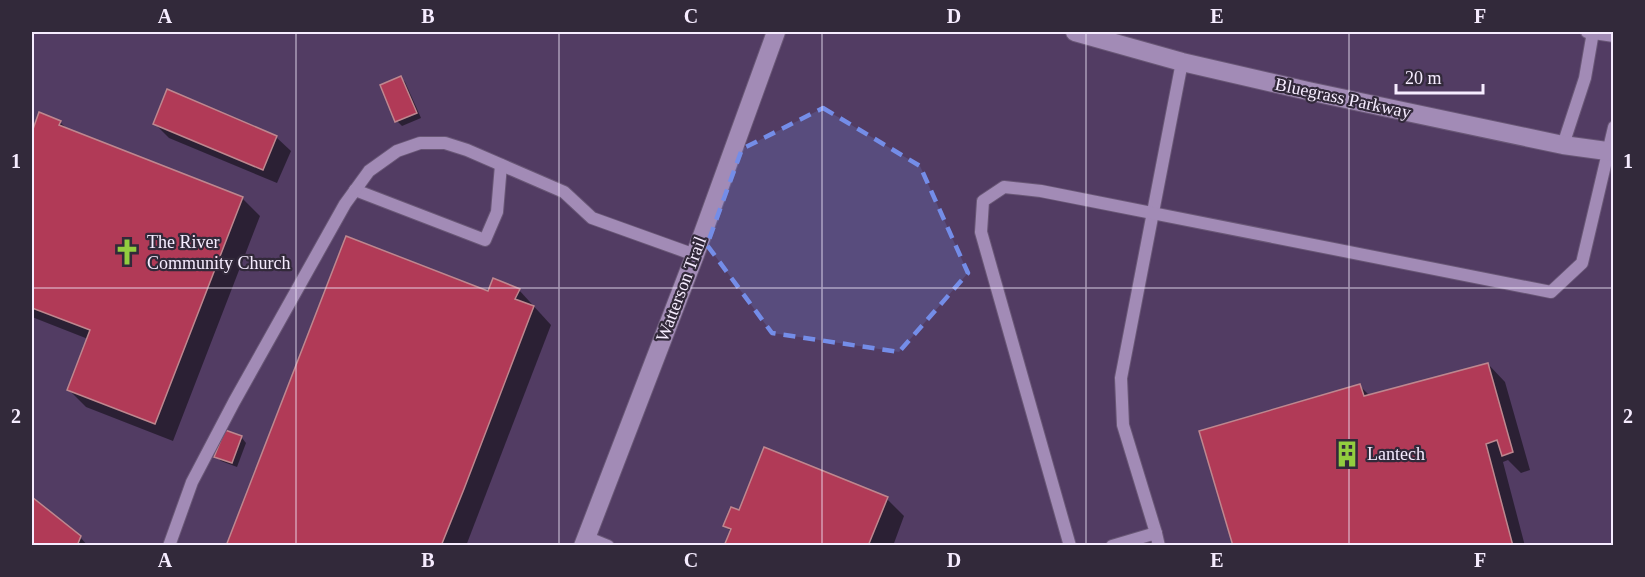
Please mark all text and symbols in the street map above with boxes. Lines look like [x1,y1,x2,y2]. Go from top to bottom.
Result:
text: A [158,5,173,27]
text: B [421,5,435,27]
text: C [684,5,698,27]
text: D [947,5,961,27]
text: E [1210,5,1224,27]
text: F [1474,5,1486,27]
scale bar [1396,57,1483,95]
text: 20 m [1405,68,1442,88]
street label: Bluegrass Parkway [1273,74,1413,122]
text: 1 [11,150,21,172]
text: 1 [1623,150,1633,172]
place label: The River Community Church [147,232,291,273]
street label: Watterson Trail [652,234,710,344]
church icon: The River Community Church [112,237,142,267]
text: 2 [11,405,21,427]
text: 2 [1623,405,1633,427]
building icon: Lantech [1332,439,1362,469]
place label: Lantech [1367,444,1425,464]
text: A [158,549,173,571]
text: B [421,549,435,571]
text: C [684,549,698,571]
text: D [947,549,961,571]
text: E [1210,549,1224,571]
text: F [1474,549,1486,571]

